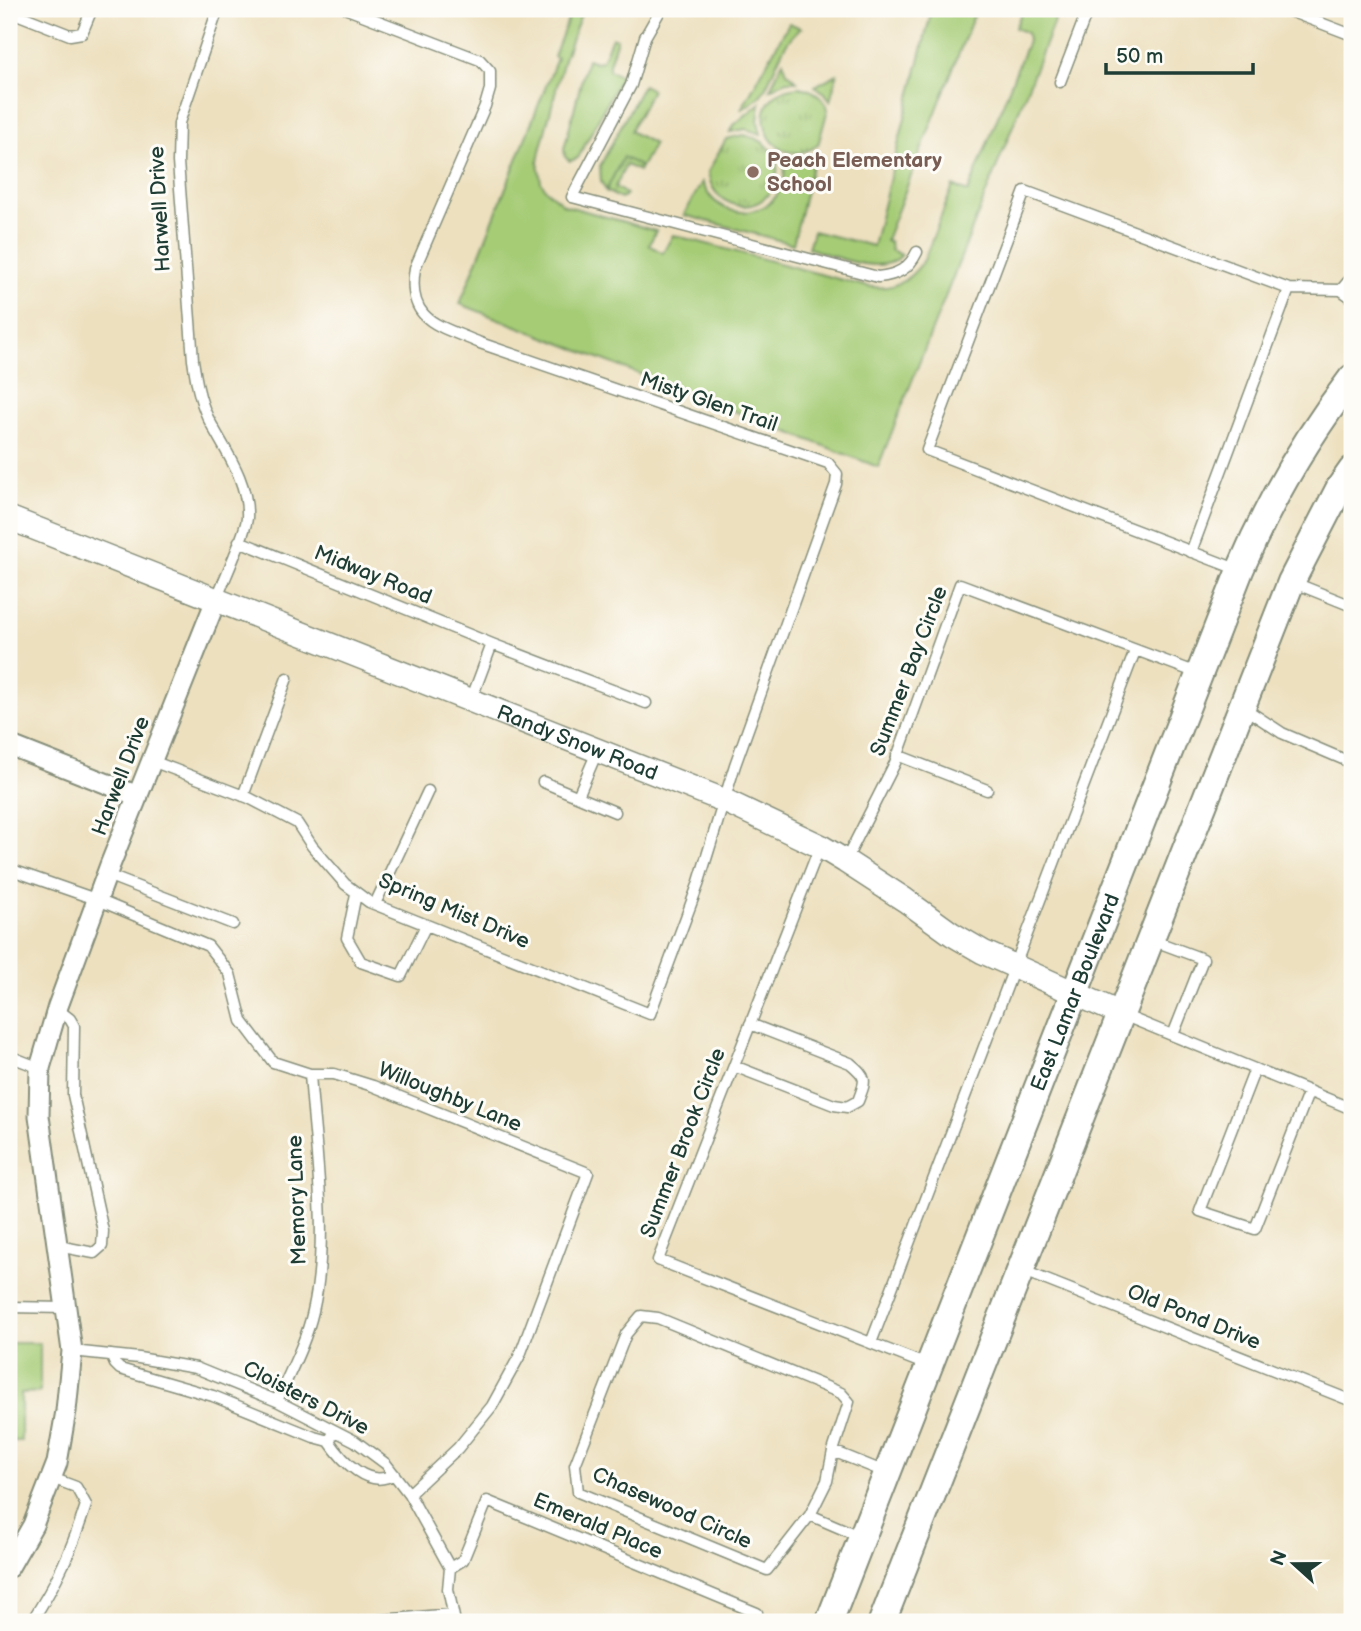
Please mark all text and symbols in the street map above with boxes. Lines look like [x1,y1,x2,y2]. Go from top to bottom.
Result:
scale bar [1106,32,1252,76]
text: 50 m [1116,44,1163,69]
street label: Harwell Drive [144,146,176,272]
place label: Peach Elementary School [767,148,942,197]
marker: Peach Elementary School [745,164,761,180]
street label: Misty Glen Trail [637,367,781,437]
street label: Midway Road [311,540,435,610]
street label: Summer Bay Circle [865,582,953,760]
street label: Randy Snow Road [493,699,661,785]
street label: Harwell Drive [87,713,155,839]
street label: Spring Mist Drive [375,868,533,954]
street label: East Lamar Boulevard [1025,890,1125,1095]
street label: Summer Brook Circle [635,1045,731,1241]
street label: Willoughby Lane [375,1057,525,1137]
street label: Memory Lane [282,1135,312,1265]
street label: Old Pond Drive [1124,1279,1264,1355]
street label: Cloisters Drive [239,1356,373,1440]
street label: Chasewood Circle [588,1462,756,1554]
street label: Emerald Place [530,1487,666,1565]
north arrow [1260,1530,1330,1600]
text: N [1266,1548,1293,1569]

